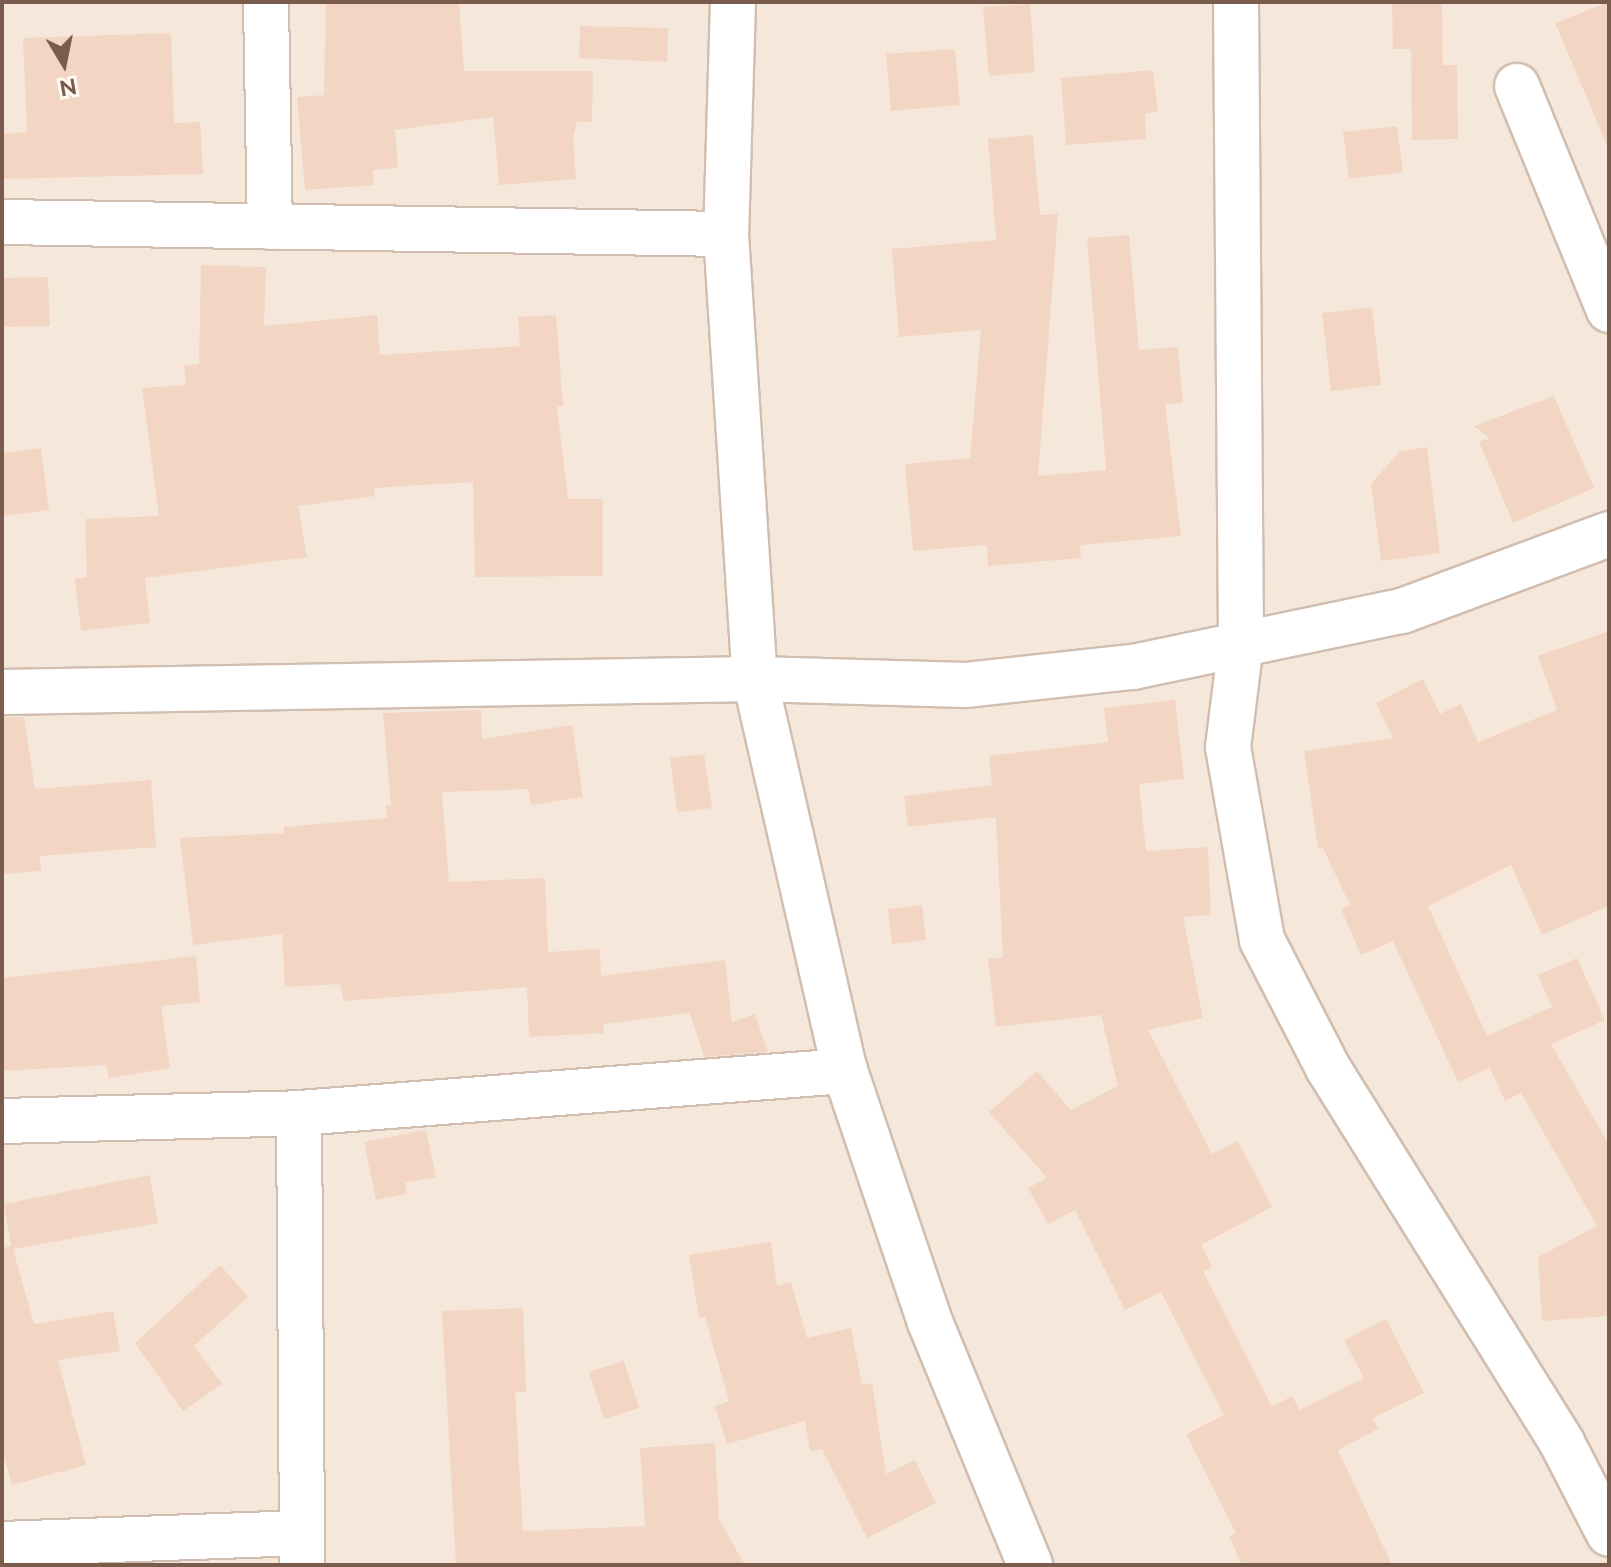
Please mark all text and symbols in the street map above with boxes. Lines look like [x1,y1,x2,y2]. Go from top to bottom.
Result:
north arrow [24,24,104,104]
text: N [58,73,79,102]

